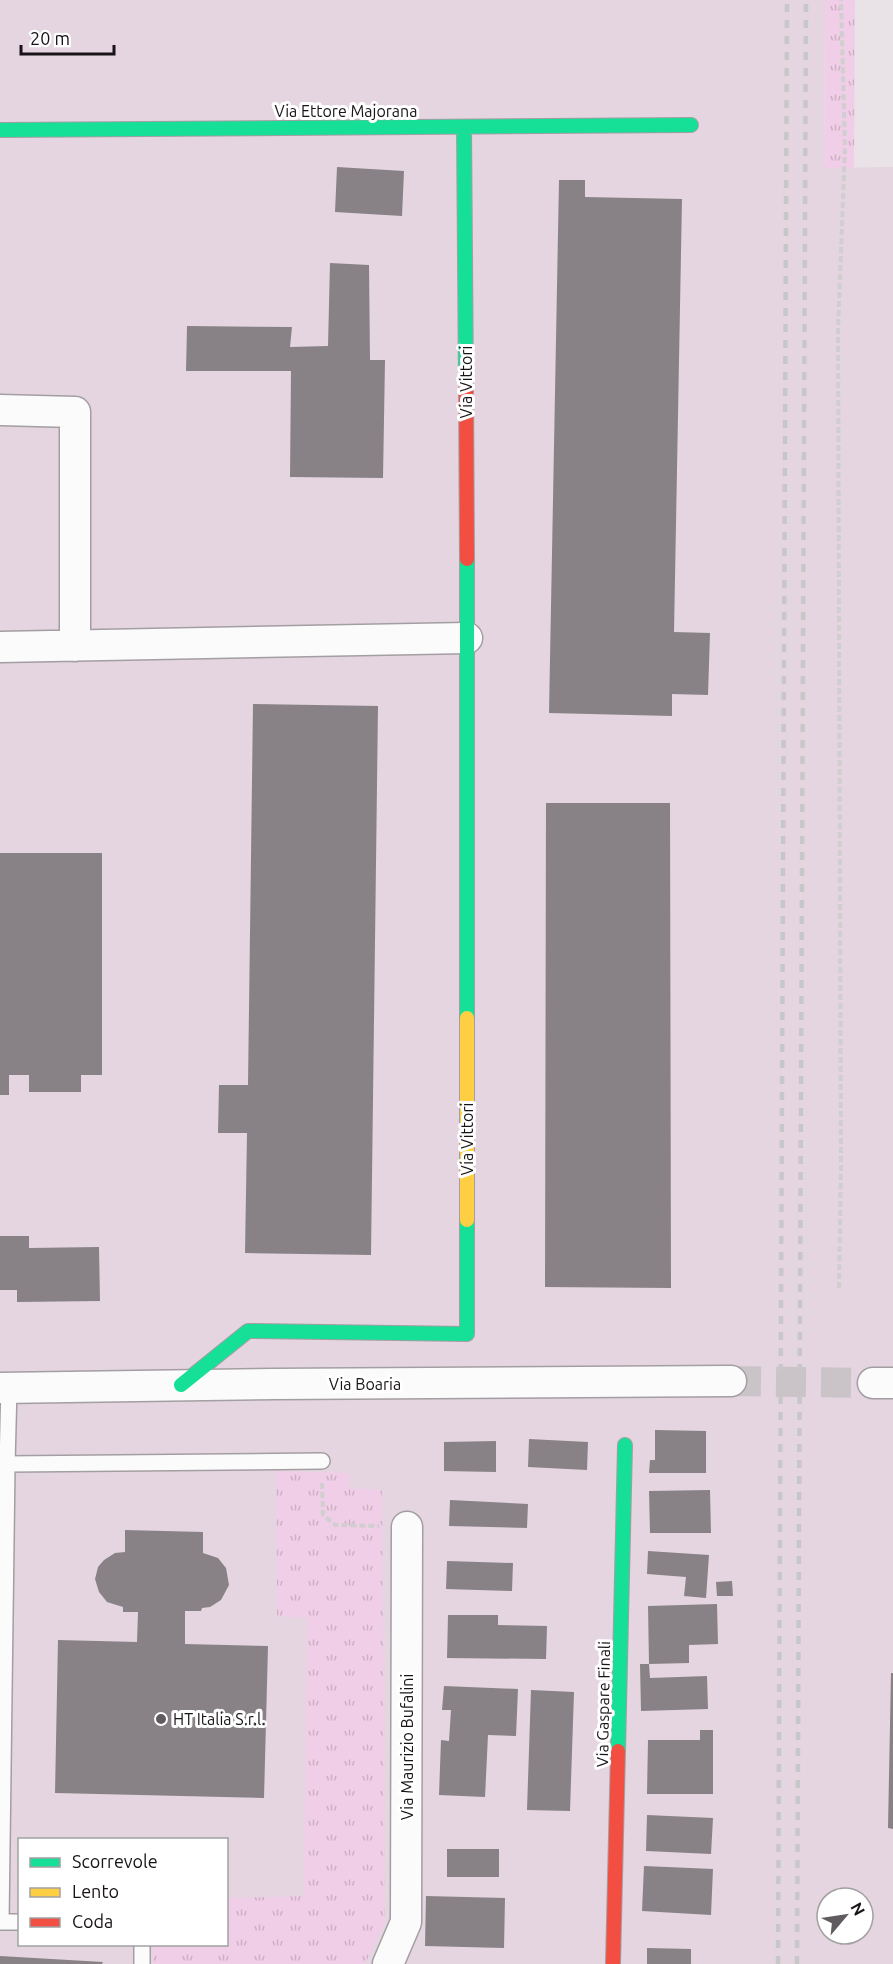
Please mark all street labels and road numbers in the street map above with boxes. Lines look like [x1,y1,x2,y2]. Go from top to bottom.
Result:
street label: Via Ettore Majorana [275,102,417,120]
street label: Via Vittori [457,346,475,418]
street label: Via Vittori [458,1103,476,1175]
street label: Via Boaria [329,1375,401,1393]
street label: Via Gaspare Finali [593,1641,613,1767]
street label: Via Maurizio Bufalini [398,1674,416,1820]

